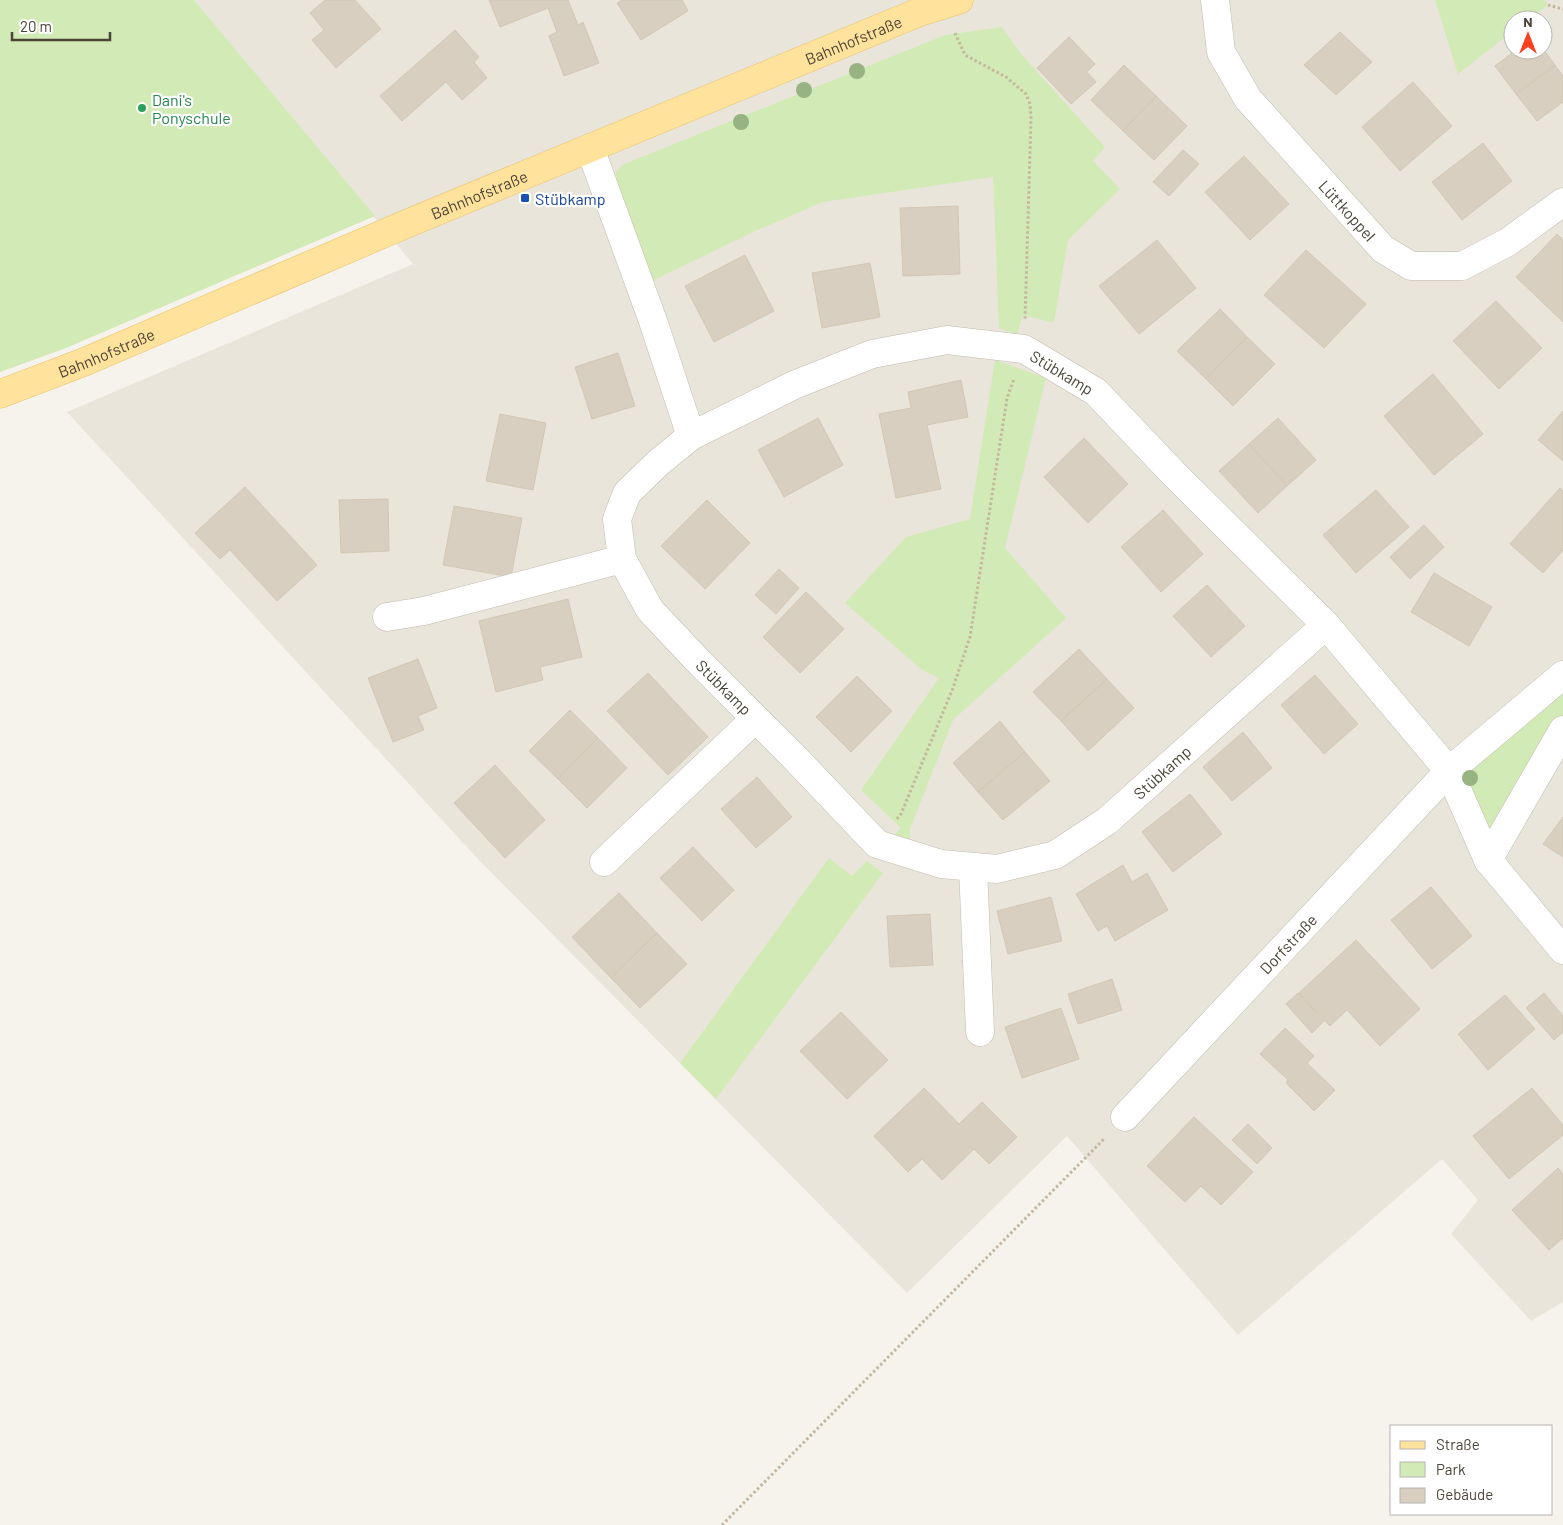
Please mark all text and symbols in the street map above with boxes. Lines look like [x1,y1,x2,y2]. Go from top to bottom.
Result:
scale bar [12,10,110,42]
north arrow [1503,10,1553,60]
street label: Bahnhofstraße [802,11,904,68]
text: N [1523,13,1533,30]
text: 20 m [20,17,52,35]
place label: Dani's Ponyschule [152,90,231,127]
marker: Dani's Ponyschule [136,102,148,114]
street label: Bahnhofstraße [428,166,530,222]
street label: Lüttkoppel [1316,176,1380,245]
place label: Stübkamp [535,189,606,208]
marker: Stübkamp [519,192,531,204]
street label: Bahnhofstraße [55,324,157,381]
street label: Stübkamp [1027,346,1097,398]
street label: Stübkamp [692,655,756,719]
street label: Stübkamp [1129,741,1195,803]
street label: Dorfstraße [1255,909,1320,977]
legend [1390,1425,1553,1515]
text: Straße [1436,1435,1480,1453]
text: Park [1436,1460,1466,1478]
text: Gebäude [1436,1485,1493,1503]

